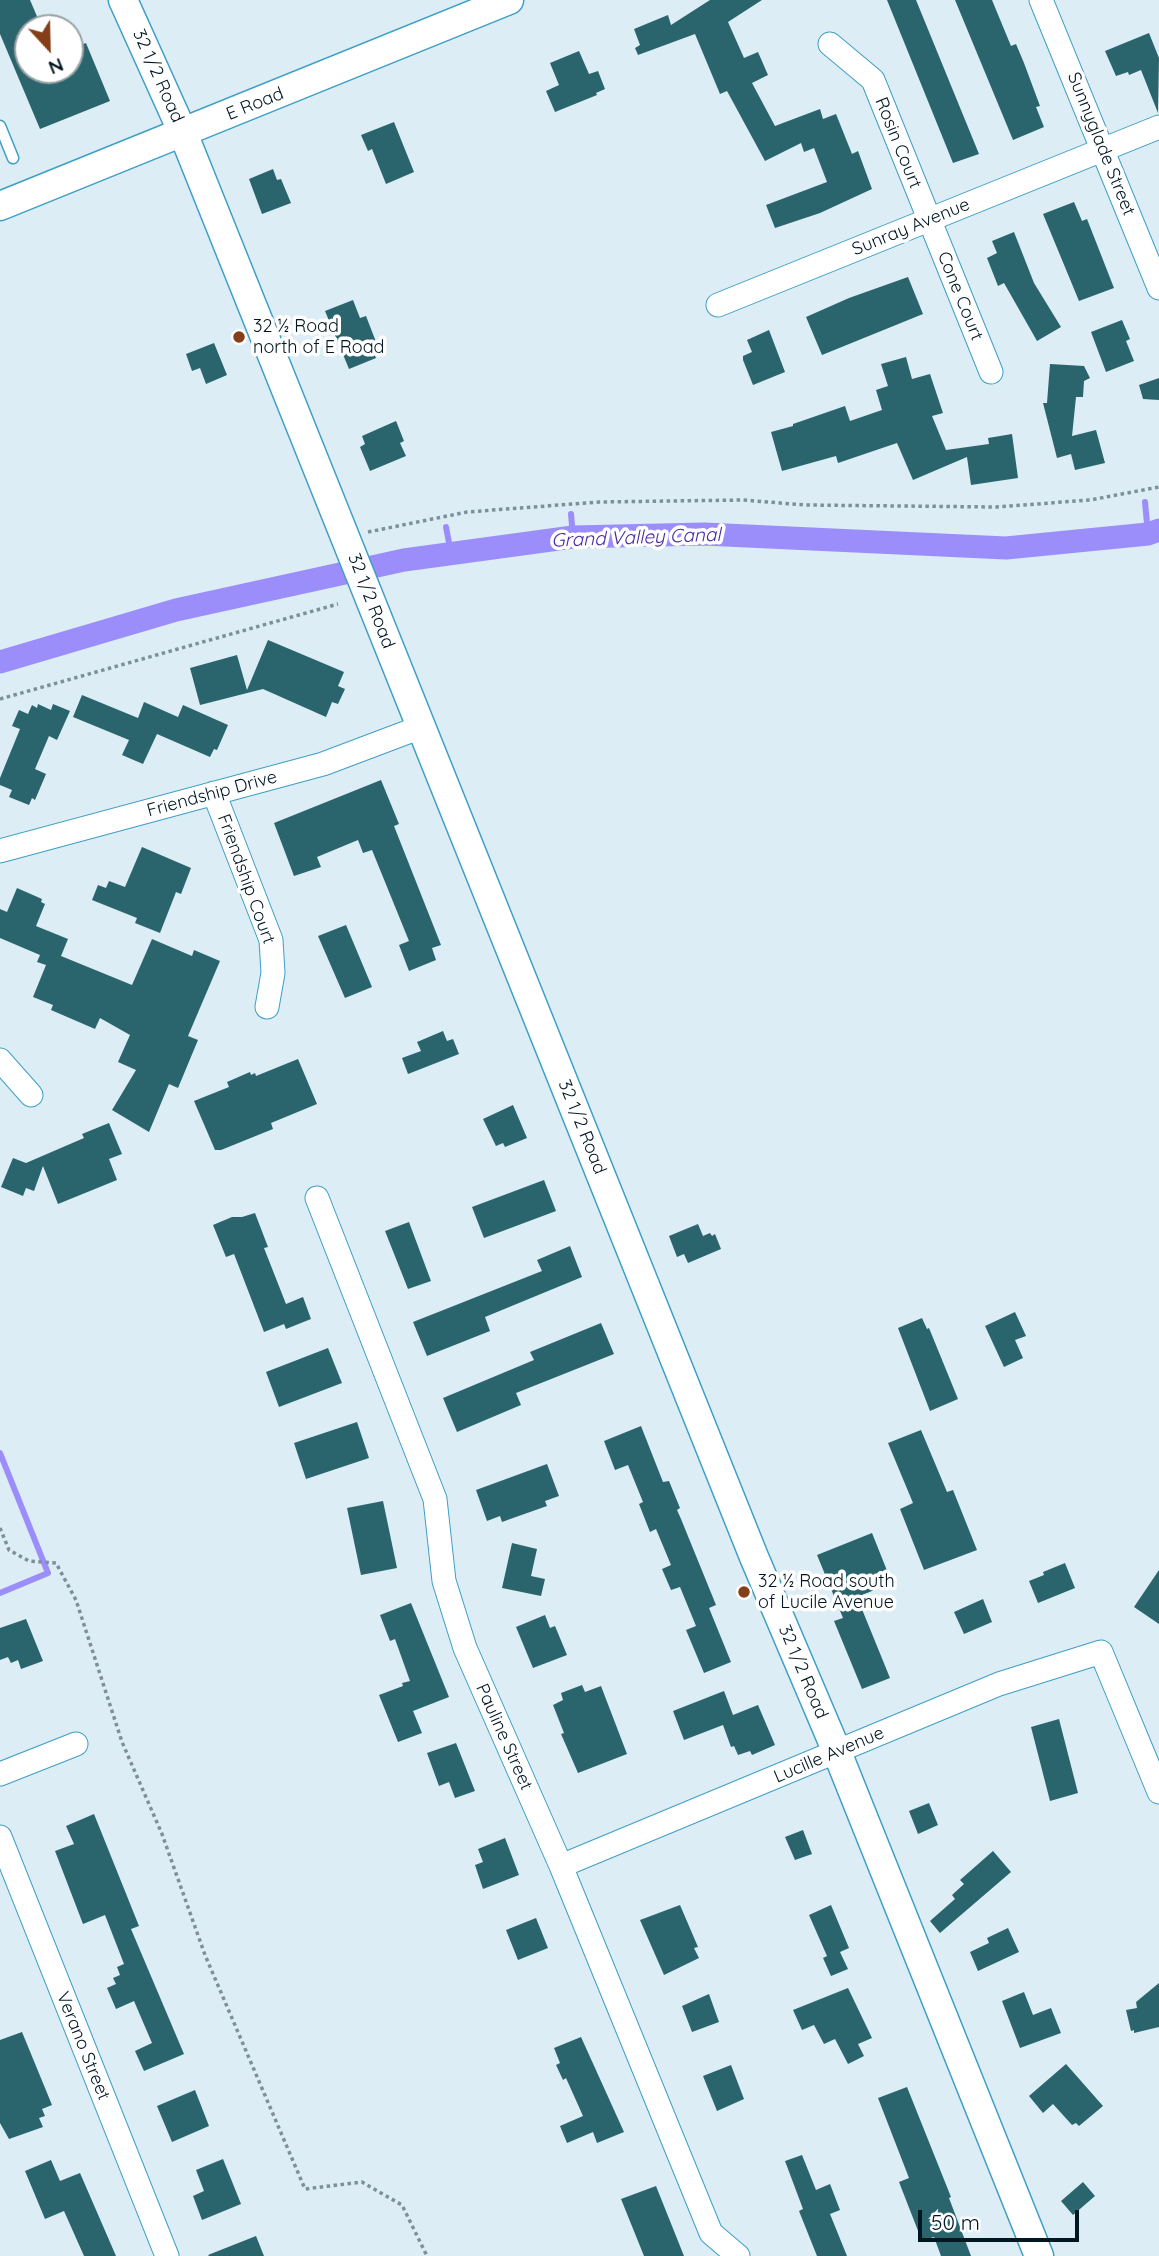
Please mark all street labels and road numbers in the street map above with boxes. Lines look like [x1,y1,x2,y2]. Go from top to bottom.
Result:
street label: 32 1/2 Road [128,26,188,126]
street label: Sunnyglade Street [1062,69,1140,219]
street label: E Road [223,83,287,125]
street label: Rosin Court [870,94,926,192]
street label: Sunray Avenue [849,194,973,260]
street label: Cone Court [932,248,988,344]
street label: 32 1/2 Road [343,550,399,652]
street label: Friendship Drive [145,766,279,822]
street label: Friendship Court [213,811,279,947]
street label: 32 1/2 Road [553,1077,611,1177]
street label: 32 1/2 Road [774,1622,832,1722]
street label: Pauline Street [471,1680,537,1794]
street label: Lucille Avenue [771,1722,887,1788]
street label: Verano Street [51,1989,115,2103]

